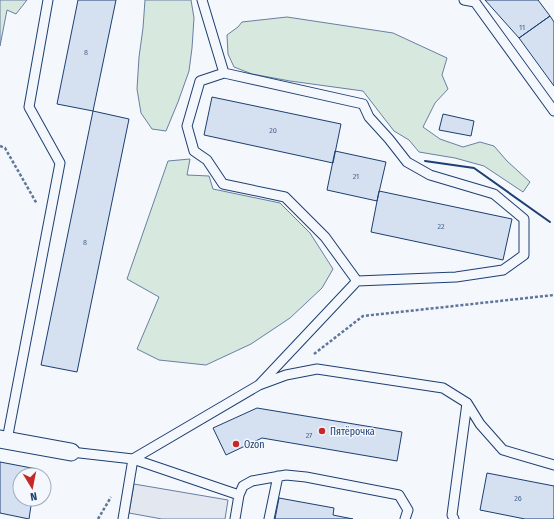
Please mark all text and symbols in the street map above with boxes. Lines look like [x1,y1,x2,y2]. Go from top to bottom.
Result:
house number: 11 [519,23,525,32]
house number: 8 [84,48,88,57]
house number: 20 [269,126,277,135]
house number: 21 [353,172,359,181]
house number: 22 [437,222,445,231]
house number: 8 [83,238,87,247]
marker: Пятёрочка [317,426,327,436]
place label: Пятёрочка [330,426,375,438]
house number: 27 [306,431,313,440]
marker: Ozon [231,439,241,449]
place label: Ozon [244,439,265,451]
north arrow [12,467,52,507]
text: N [29,489,38,503]
house number: 26 [514,494,522,503]

